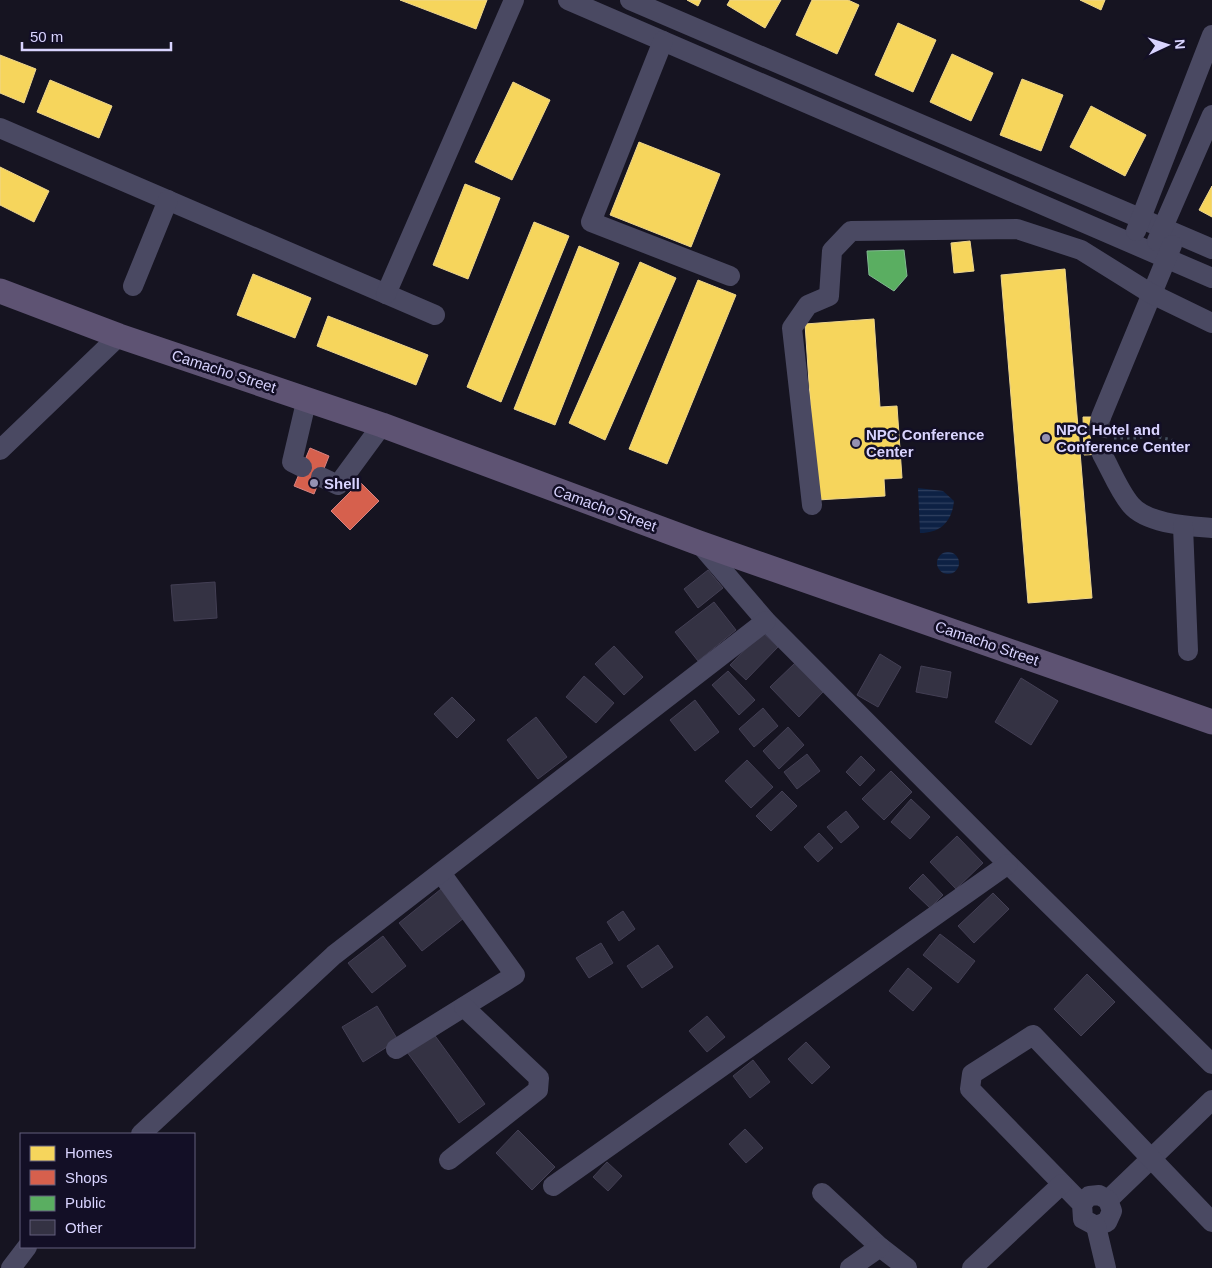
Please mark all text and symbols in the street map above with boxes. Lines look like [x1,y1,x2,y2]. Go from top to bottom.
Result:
scale bar [22,20,171,52]
north arrow [1142,20,1192,70]
text: 50 m [30,28,63,45]
text: N [1172,38,1188,50]
street label: Camacho Street [170,346,279,396]
place label: NPC Hotel and Conference Center [1056,421,1190,455]
place label: NPC Conference Center [866,426,984,460]
marker: NPC Hotel and Conference Center [1040,432,1052,444]
marker: NPC Conference Center [850,437,862,449]
place label: Shell [324,475,360,492]
marker: Shell [308,477,320,489]
street label: Camacho Street [551,481,660,535]
street label: Camacho Street [933,617,1042,669]
legend [20,1133,195,1248]
text: Homes [65,1144,113,1161]
text: Shops [65,1169,108,1186]
text: Public [65,1194,106,1211]
text: Other [65,1219,103,1236]

